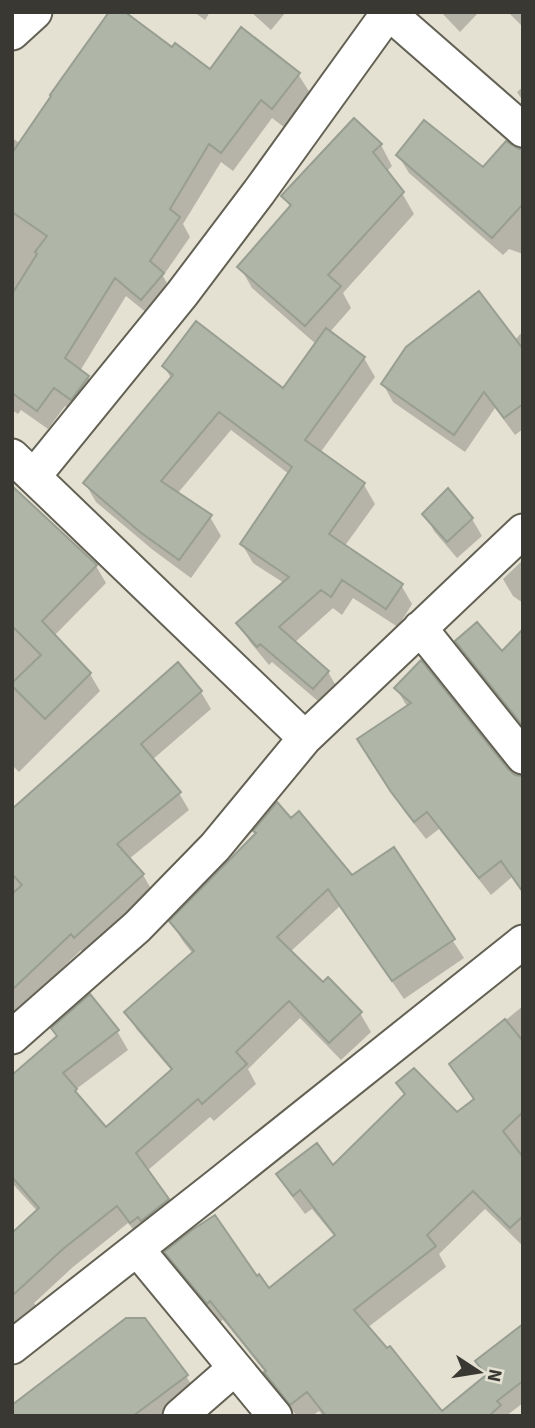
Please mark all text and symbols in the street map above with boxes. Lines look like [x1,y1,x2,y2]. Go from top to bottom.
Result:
north arrow [444,1337,514,1407]
text: N [480,1366,509,1384]

